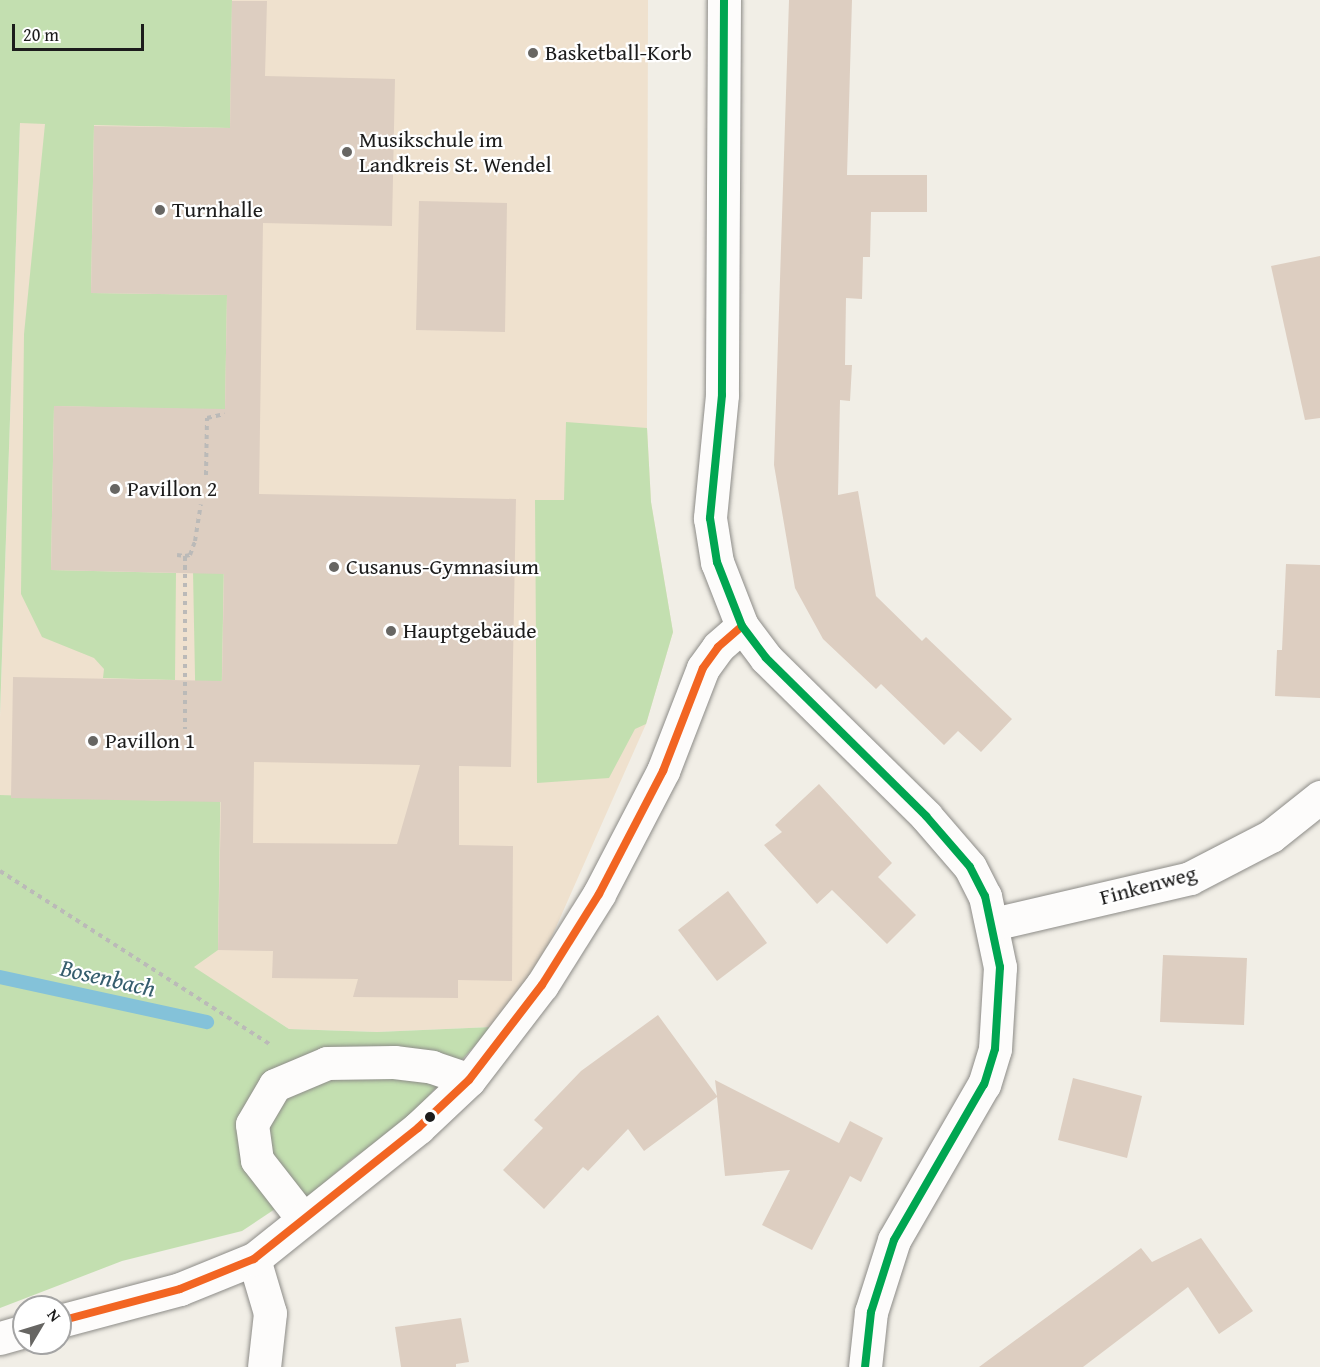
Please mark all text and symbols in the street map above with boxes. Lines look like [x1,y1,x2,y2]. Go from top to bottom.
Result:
scale bar [15,12,147,50]
text: 20 m [23,21,59,48]
place label: Basketball-Korb [545,40,692,66]
marker: Basketball-Korb [526,46,540,60]
place label: Musikschule im Landkreis St. Wendel [359,126,552,178]
marker: Musikschule im Landkreis St. Wendel [340,145,354,159]
place label: Turnhalle [172,197,263,223]
marker: Turnhalle [153,203,167,217]
place label: Pavillon 2 [127,476,217,502]
marker: Pavillon 2 [108,482,122,496]
place label: Cusanus-Gymnasium [346,554,539,580]
marker: Cusanus-Gymnasium [327,560,341,574]
place label: Hauptgebäude [403,618,537,644]
marker: Hauptgebäude [384,624,398,638]
place label: Pavillon 1 [105,728,195,754]
marker: Pavillon 1 [86,734,100,748]
street label: Finkenweg [1097,859,1199,911]
water label: Bosenbach [58,953,158,1003]
unlabelled marker [424,1111,436,1123]
north arrow [12,1295,72,1355]
text: N [42,1304,67,1327]

